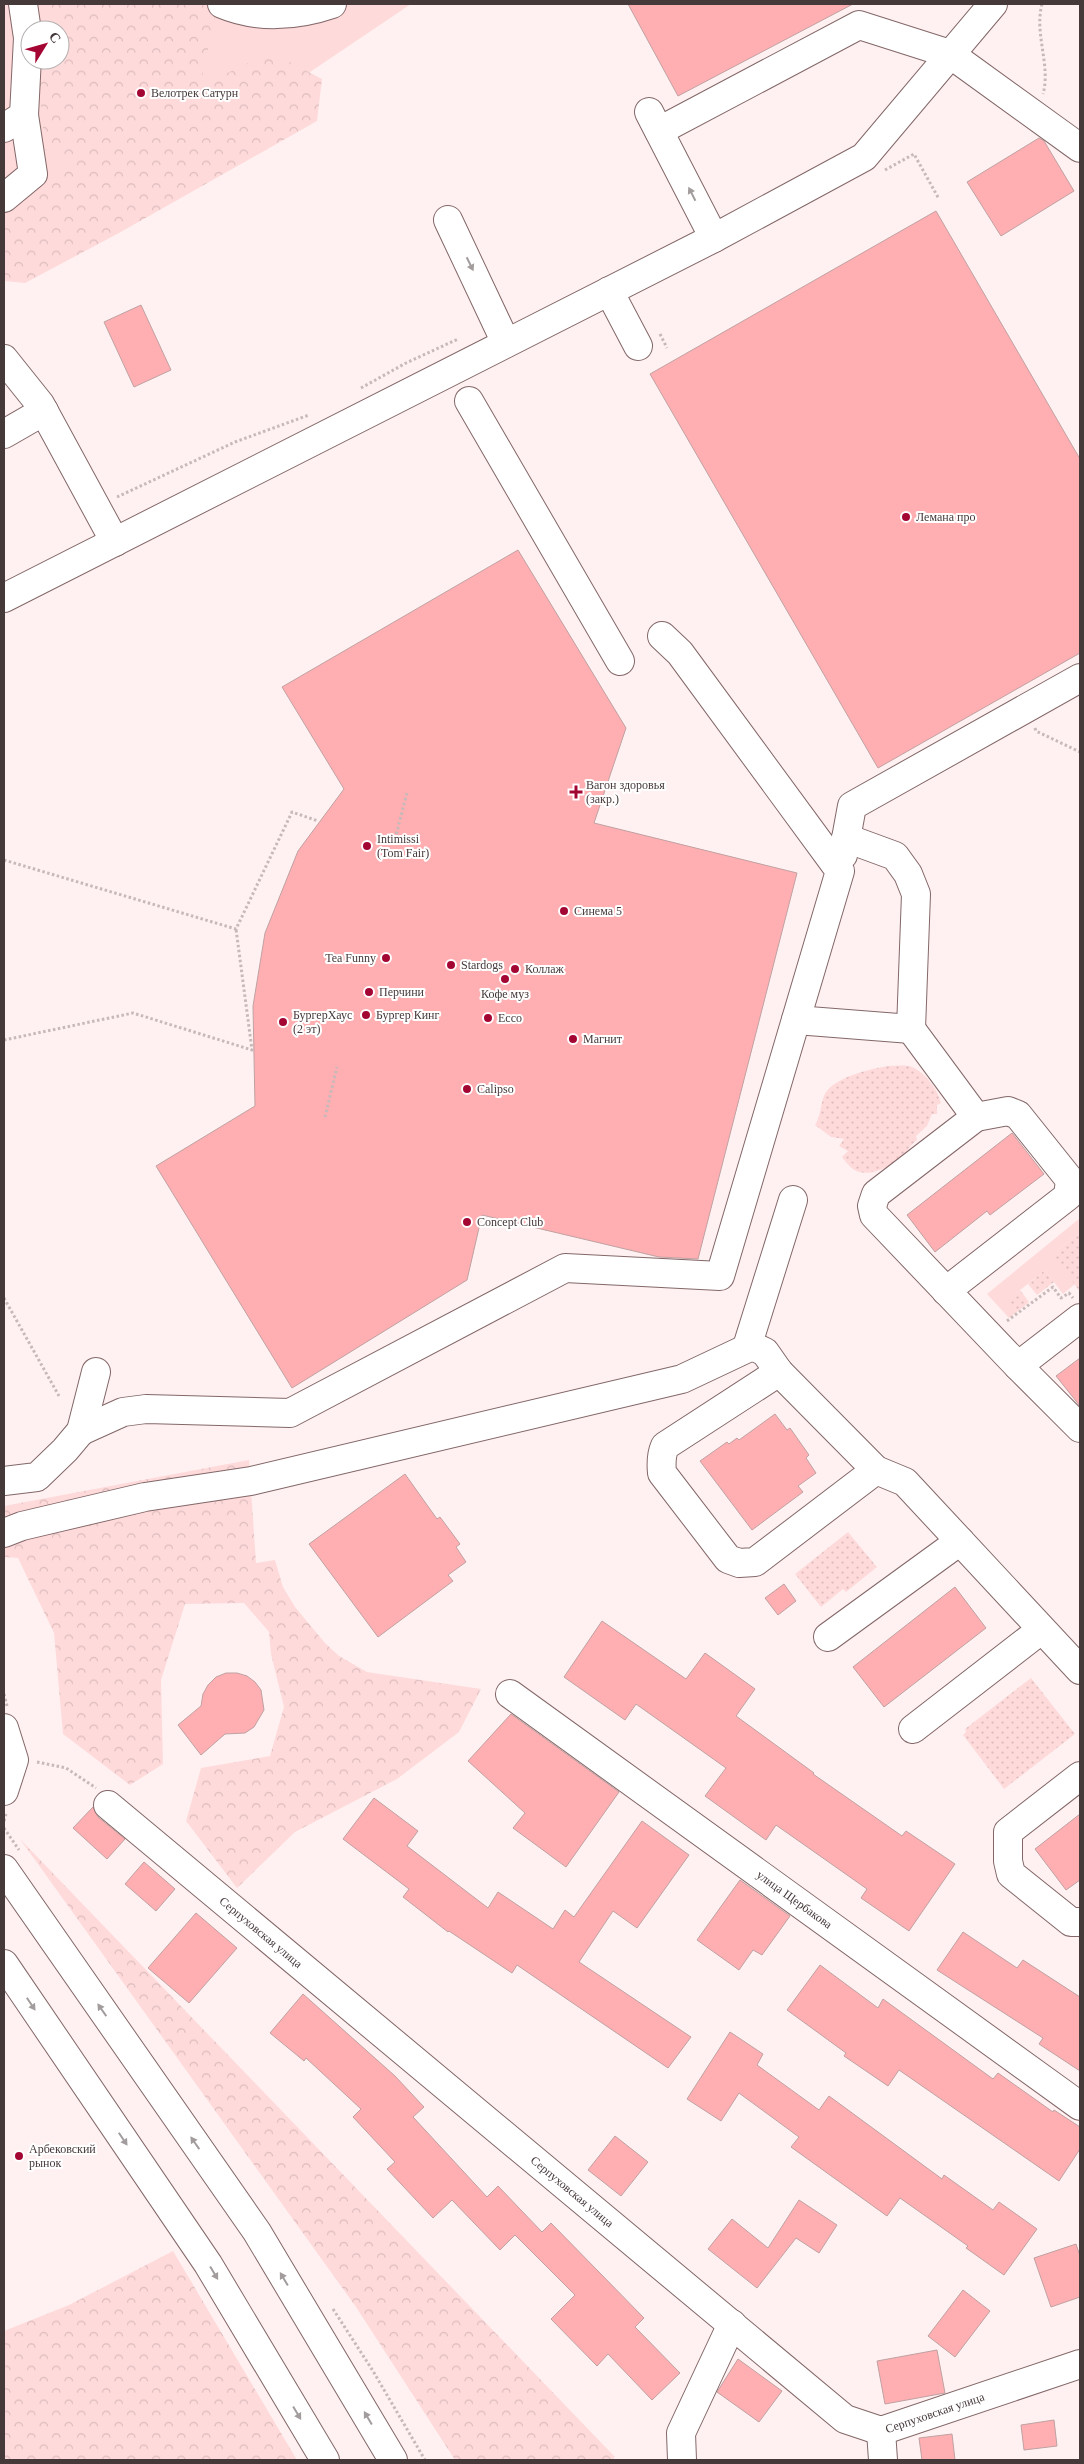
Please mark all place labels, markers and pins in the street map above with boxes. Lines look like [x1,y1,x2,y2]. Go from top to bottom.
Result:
place label: Велотрек Сатурн [151,86,239,100]
marker: Велотрек Сатурн [135,87,147,99]
place label: Лемана про [916,510,975,524]
marker: Лемана про [900,511,912,523]
place label: Вагон здоровья (закр.) [586,778,665,806]
marker: Вагон здоровья (закр.) [570,786,582,798]
place label: Intimissi (Tom Fair) [377,832,429,860]
marker: Intimissi (Tom Fair) [361,840,373,852]
place label: Синема 5 [574,904,622,918]
marker: Синема 5 [558,905,570,917]
place label: Tea Funny [325,951,376,965]
marker: Tea Funny [380,952,392,964]
place label: Stardogs [461,958,503,972]
marker: Stardogs [445,959,457,971]
place label: Коллаж [525,962,565,976]
marker: Коллаж [509,963,521,975]
marker: Кофе муз [499,973,511,985]
place label: Перчини [379,985,425,999]
marker: Перчини [363,986,375,998]
place label: Кофе муз [481,987,529,1001]
place label: БургерХаус (2 эт) [293,1008,352,1036]
place label: Бургер Кинг [376,1008,440,1022]
marker: Бургер Кинг [360,1009,372,1021]
place label: Ecco [498,1011,522,1025]
marker: Ecco [482,1012,494,1024]
marker: БургерХаус (2 эт) [277,1016,289,1028]
place label: Магнит [583,1032,623,1046]
marker: Магнит [567,1033,579,1045]
place label: Calipso [477,1082,514,1096]
marker: Calipso [461,1083,473,1095]
place label: Concept Club [477,1215,543,1229]
marker: Concept Club [461,1216,473,1228]
place label: Арбековский рынок [29,2142,96,2170]
marker: Арбековский рынок [13,2150,25,2162]

